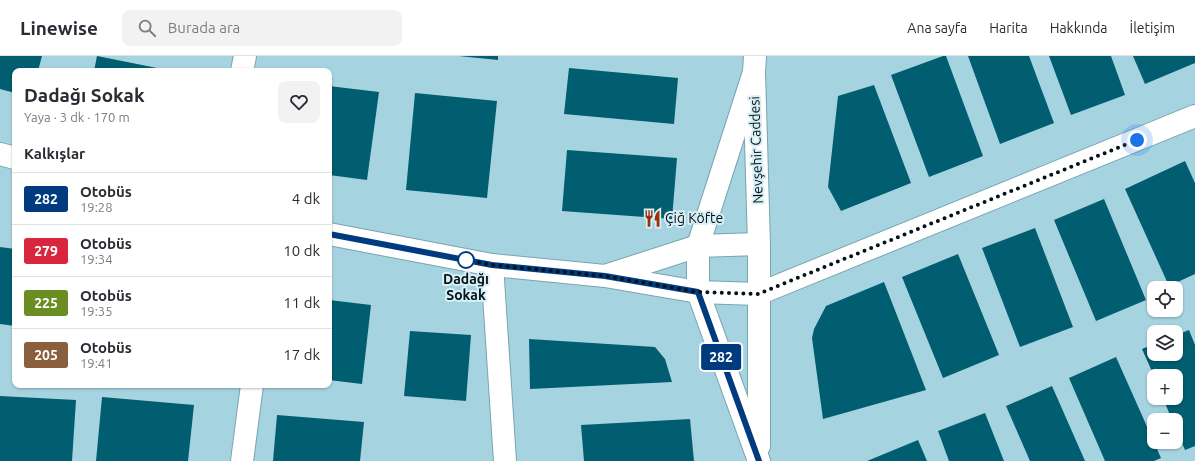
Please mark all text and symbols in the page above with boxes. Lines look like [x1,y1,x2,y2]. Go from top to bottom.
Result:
search box [122,10,402,46]
text: Linewise [20,17,98,39]
icon: search [136,17,158,39]
text: Burada ara [168,19,240,36]
text: Ana sayfa [907,20,967,36]
text: Harita [989,20,1028,36]
text: Hakkında [1050,20,1108,36]
text: İletişim [1130,20,1175,36]
button: heart [278,81,320,123]
text: Dadağı Sokak [24,84,145,106]
street label: Nevşehir Caddesi [746,96,766,204]
text: Yaya · 3 dk · 170 m [24,110,130,124]
your location [1127,130,1147,150]
text: Kalkışlar [24,145,85,162]
text: Otobüs [80,183,132,200]
text: 4 dk [292,190,320,207]
text: 282 [34,191,58,207]
text: 19:28 [80,200,113,214]
restaurant icon: Çiğ Köfte [642,208,662,228]
place label: Çiğ Köfte [665,210,723,226]
text: Otobüs [80,235,132,252]
text: 10 dk [283,242,320,259]
text: 279 [34,243,58,259]
marker: Dadağı Sokak [457,251,475,269]
text: 19:34 [80,252,113,266]
place label: Dadağı Sokak [443,271,489,303]
map controls [1147,281,1183,449]
button: locate [1147,281,1183,317]
text: Otobüs [80,287,132,304]
text: 11 dk [283,294,320,311]
text: 225 [34,295,58,311]
text: 19:35 [80,304,113,318]
button: layers [1147,325,1183,361]
text: Otobüs [80,339,132,356]
line badge: 282 [698,344,744,370]
text: 17 dk [283,346,320,363]
text: 205 [34,347,58,363]
text: 282 [709,349,733,365]
text: 19:41 [80,356,113,370]
button: + [1147,369,1183,405]
button: − [1147,413,1183,449]

